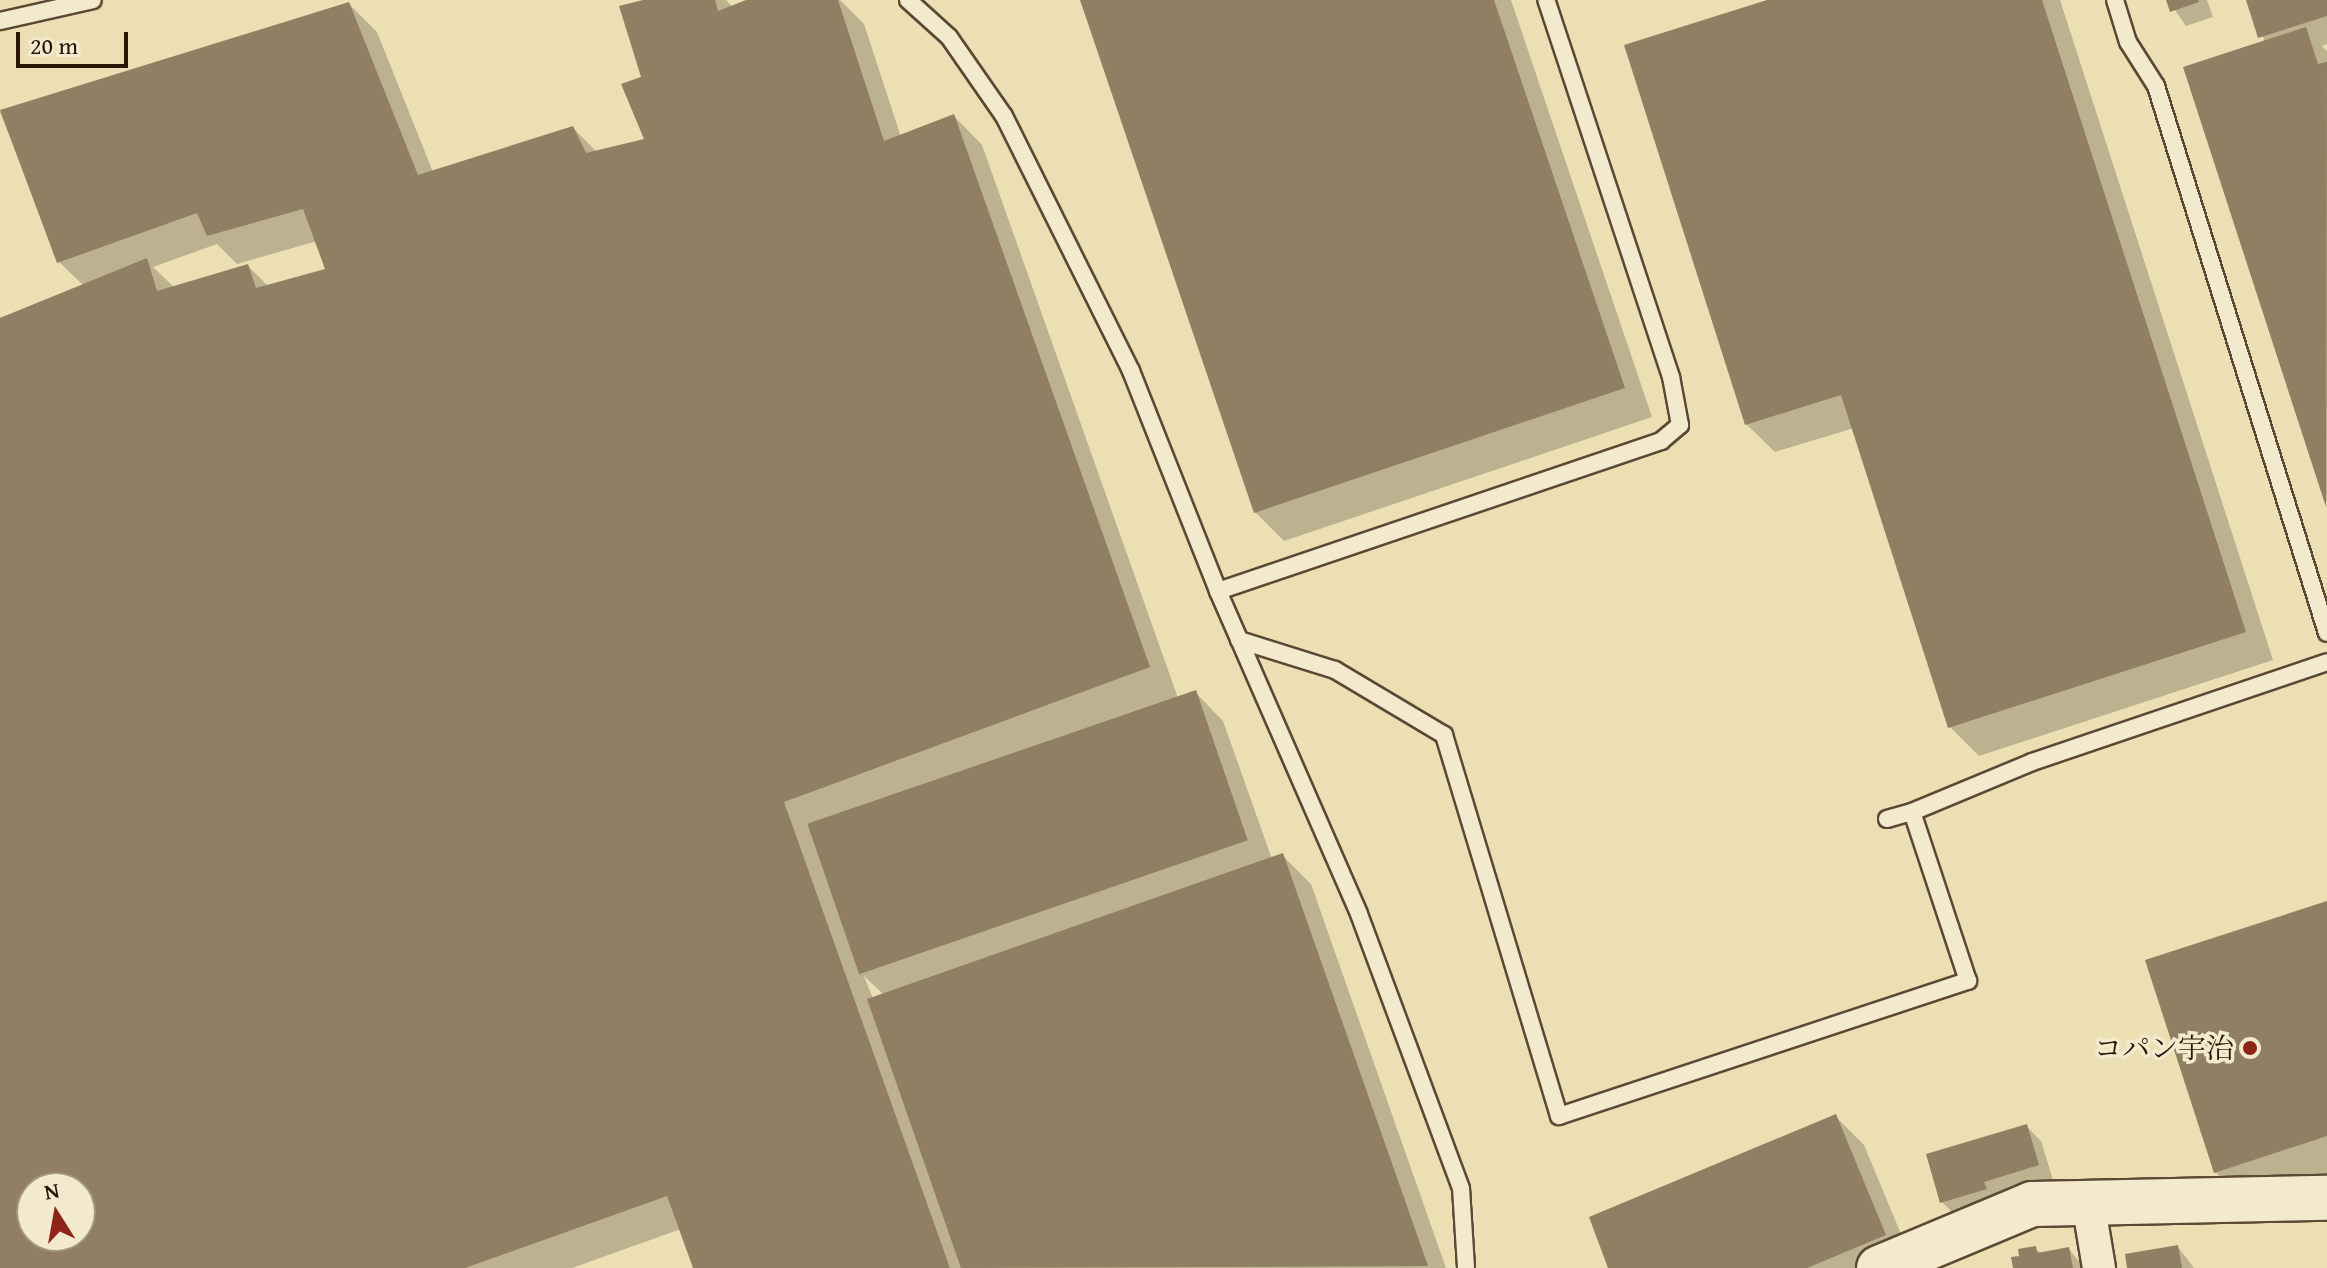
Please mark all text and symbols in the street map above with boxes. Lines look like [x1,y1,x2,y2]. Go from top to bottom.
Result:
scale bar [20,16,132,66]
text: 20 m [30,28,78,63]
place label: コパン宇治 [2094,1031,2234,1065]
marker: コパン宇治 [2241,1039,2259,1057]
north arrow [16,1172,96,1252]
text: N [42,1173,62,1208]

